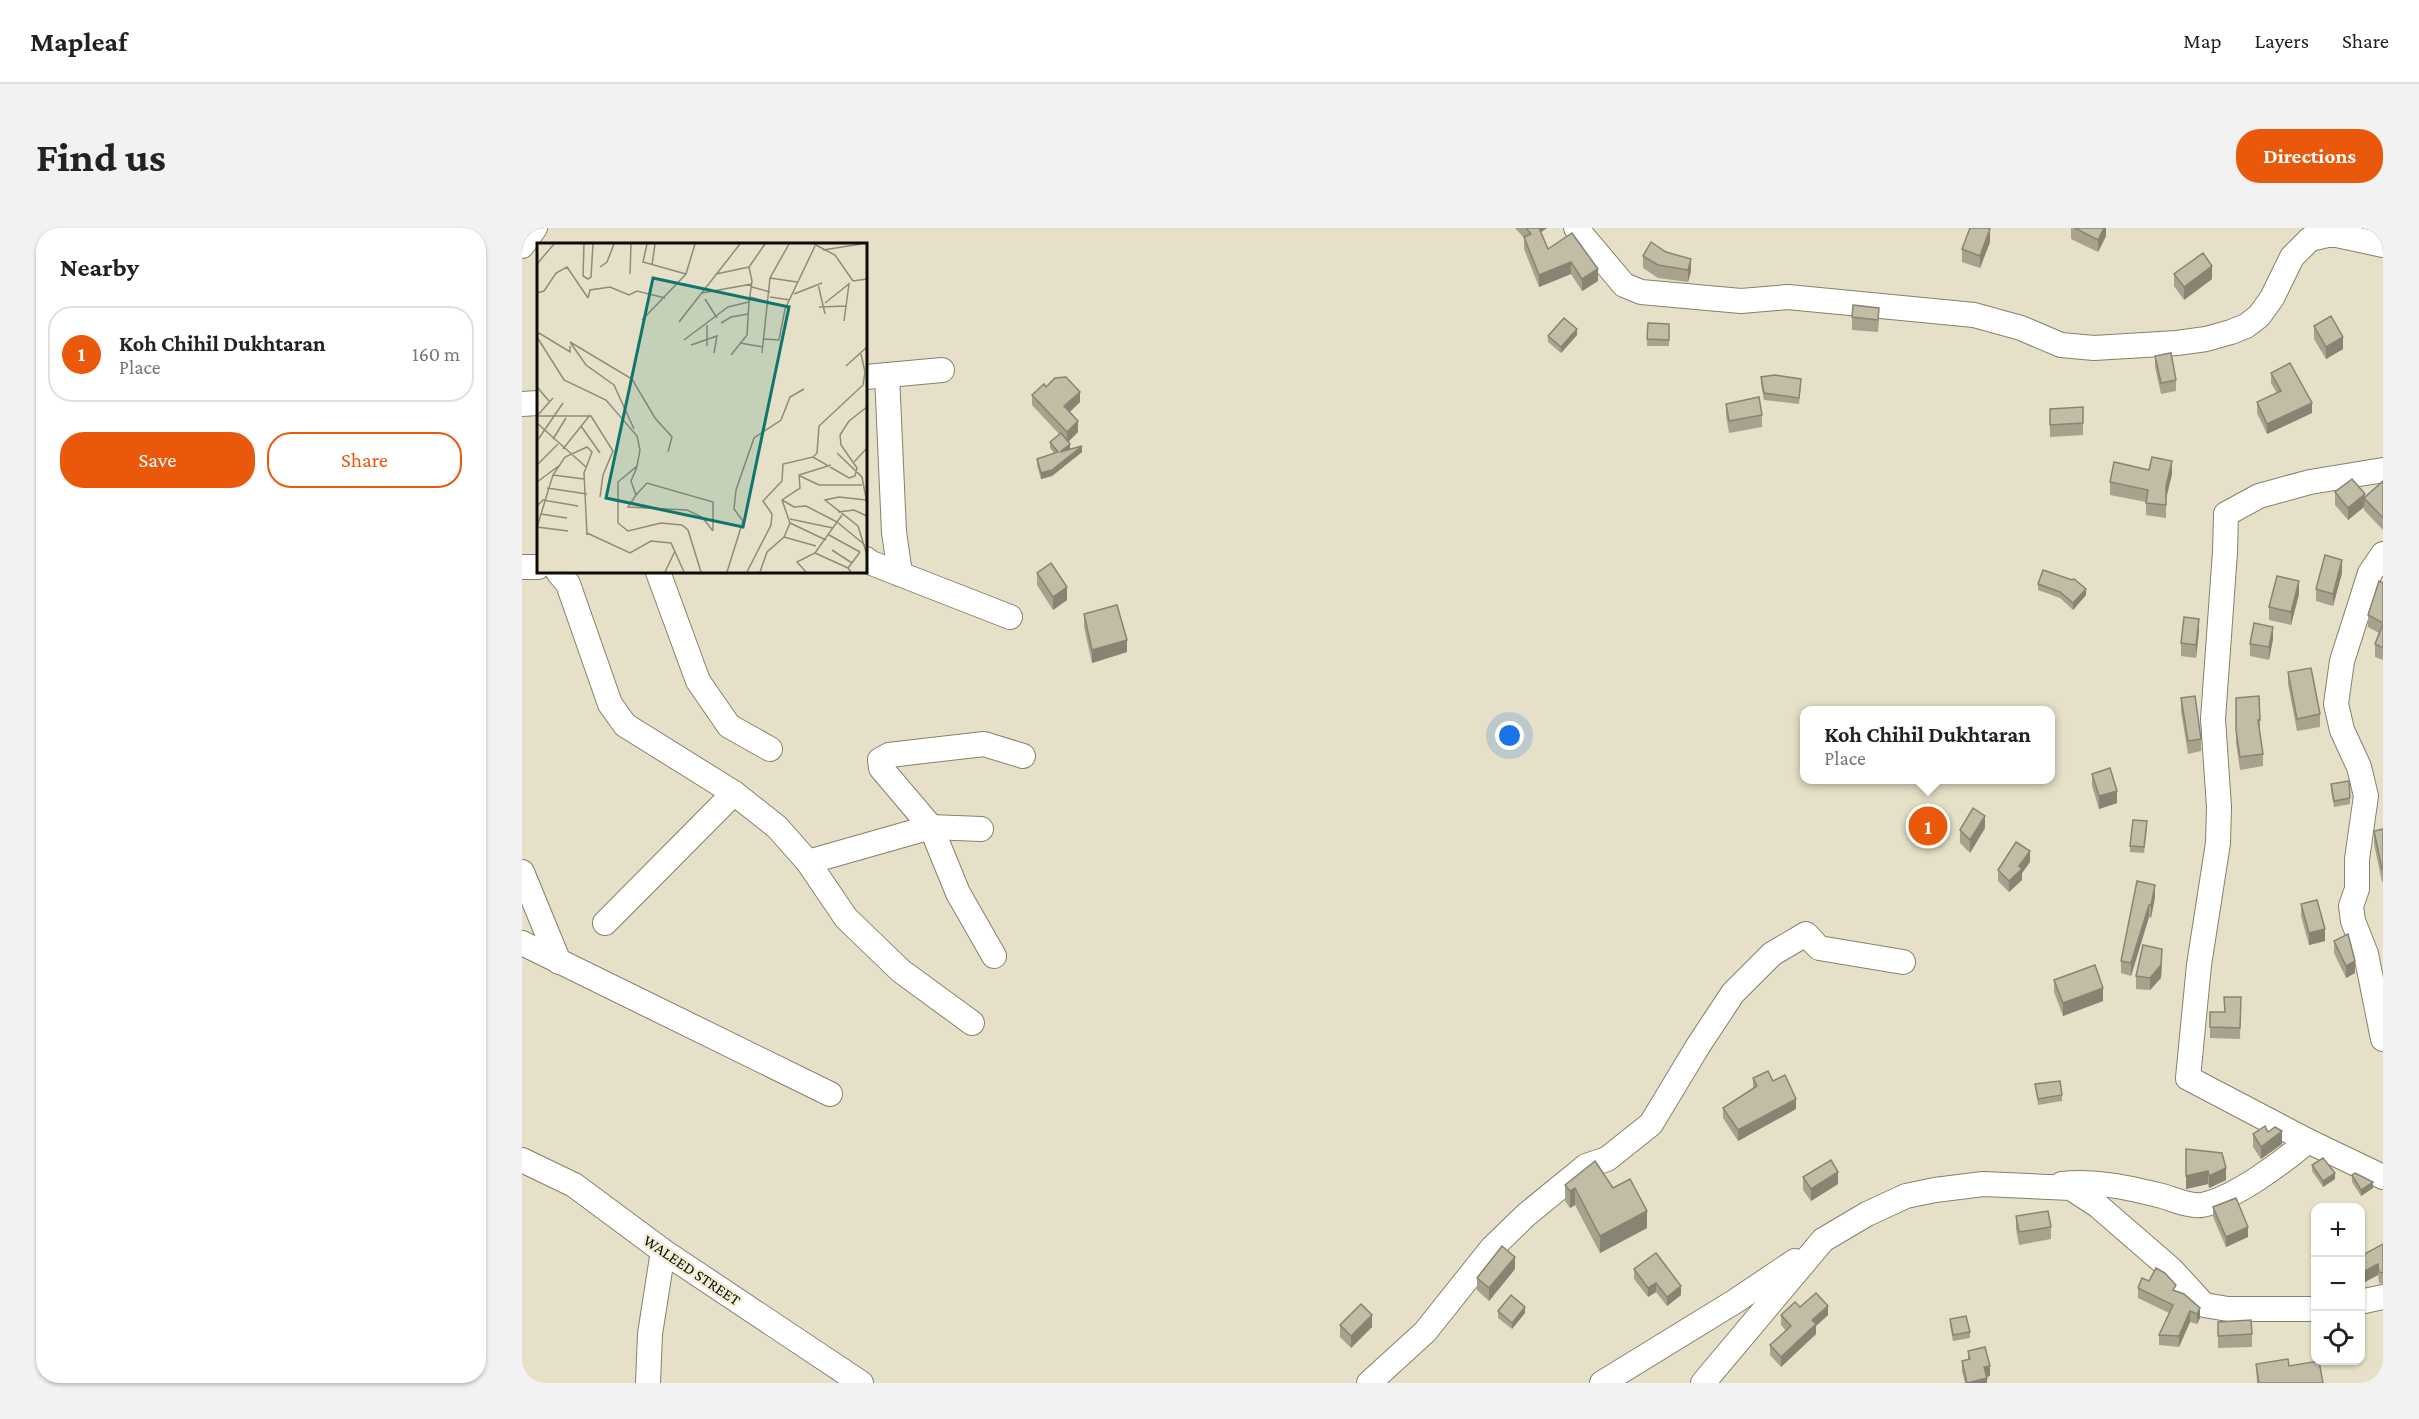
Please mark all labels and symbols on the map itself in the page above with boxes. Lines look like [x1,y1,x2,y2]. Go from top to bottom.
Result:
inset map [537,243,867,573]
your location [1495,721,1524,750]
pin: 1 [1908,804,1948,848]
street label: WALEED STREET [640,1231,744,1309]

